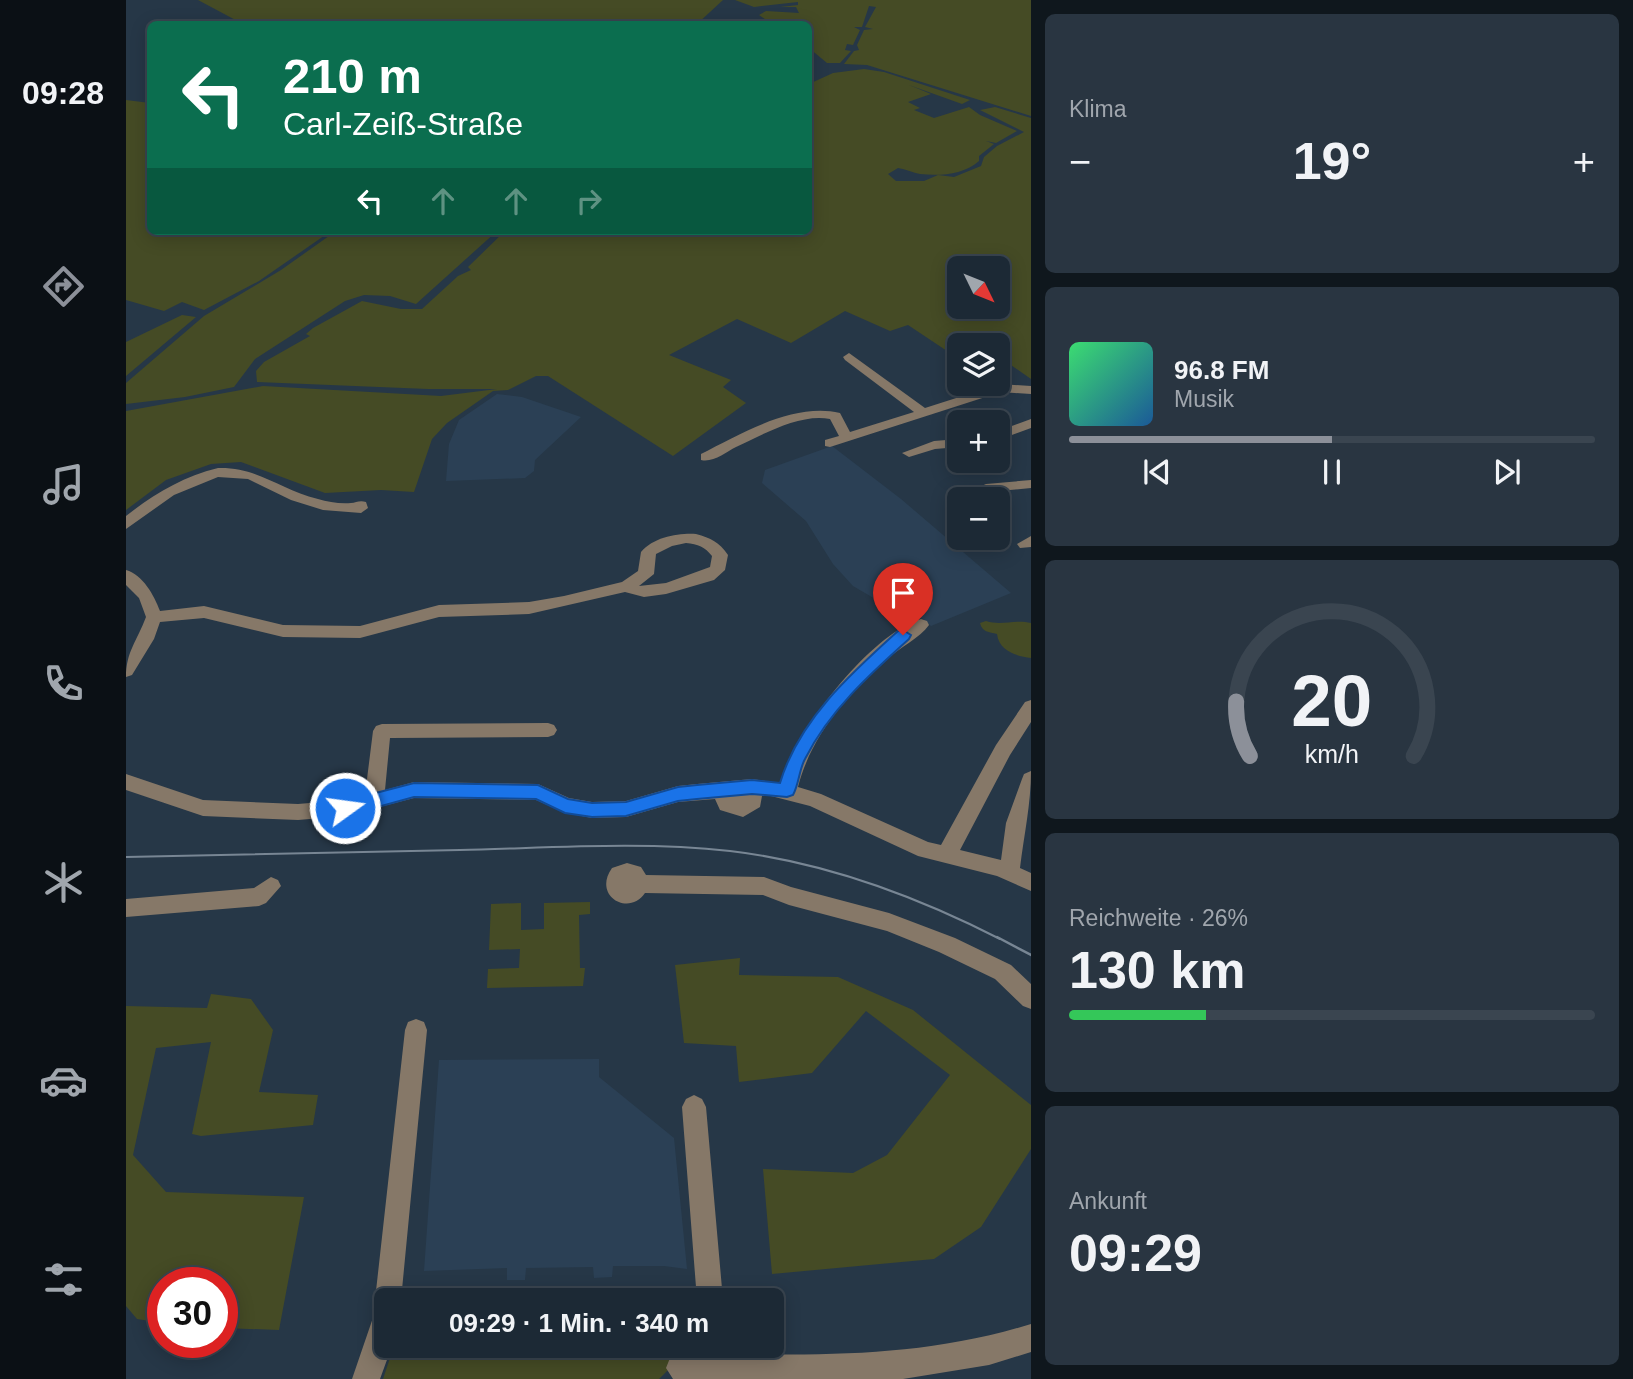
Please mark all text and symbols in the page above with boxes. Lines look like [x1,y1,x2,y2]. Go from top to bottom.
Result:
icon: left [168,49,259,140]
text: 210 m [283,49,422,103]
text: 09:28 [22,75,104,111]
text: Klima [1069,96,1127,122]
text: Carl-Zeiß-Straße [283,106,523,142]
text: 19° [1293,132,1371,190]
text: − [1069,141,1091,183]
text: + [1573,141,1595,183]
icon: left [351,182,389,220]
icon: ahead [424,182,462,220]
icon: ahead [497,182,535,220]
icon: right [570,182,608,220]
north arrow [947,256,1010,318]
map controls [947,256,1010,550]
icon: directions [39,262,88,311]
button: layers [947,333,1010,396]
text: 96.8 FM [1174,355,1269,385]
text: Musik [1174,386,1234,412]
button: + [947,410,1010,473]
icon: previous [1138,453,1176,491]
icon: pause [1313,453,1351,491]
icon: next [1488,453,1526,491]
icon: music [39,460,88,509]
button: − [947,487,1010,550]
pin [873,563,933,635]
icon: arrive [884,574,922,612]
icon: phone [39,659,88,708]
text: 20 [1292,660,1372,741]
text: km/h [1305,739,1359,767]
position arrow [308,771,382,845]
icon: climate [39,858,88,907]
text: Reichweite · 26% [1069,905,1248,931]
text: 130 km [1069,941,1245,999]
icon: car [39,1056,88,1105]
text: Ankunft [1069,1188,1147,1214]
text: 09:29 [1069,1224,1202,1282]
icon: filters [39,1255,88,1304]
speed limit sign: 30 [147,1267,238,1358]
text: 09:29 · 1 Min. · 340 m [449,1308,709,1338]

